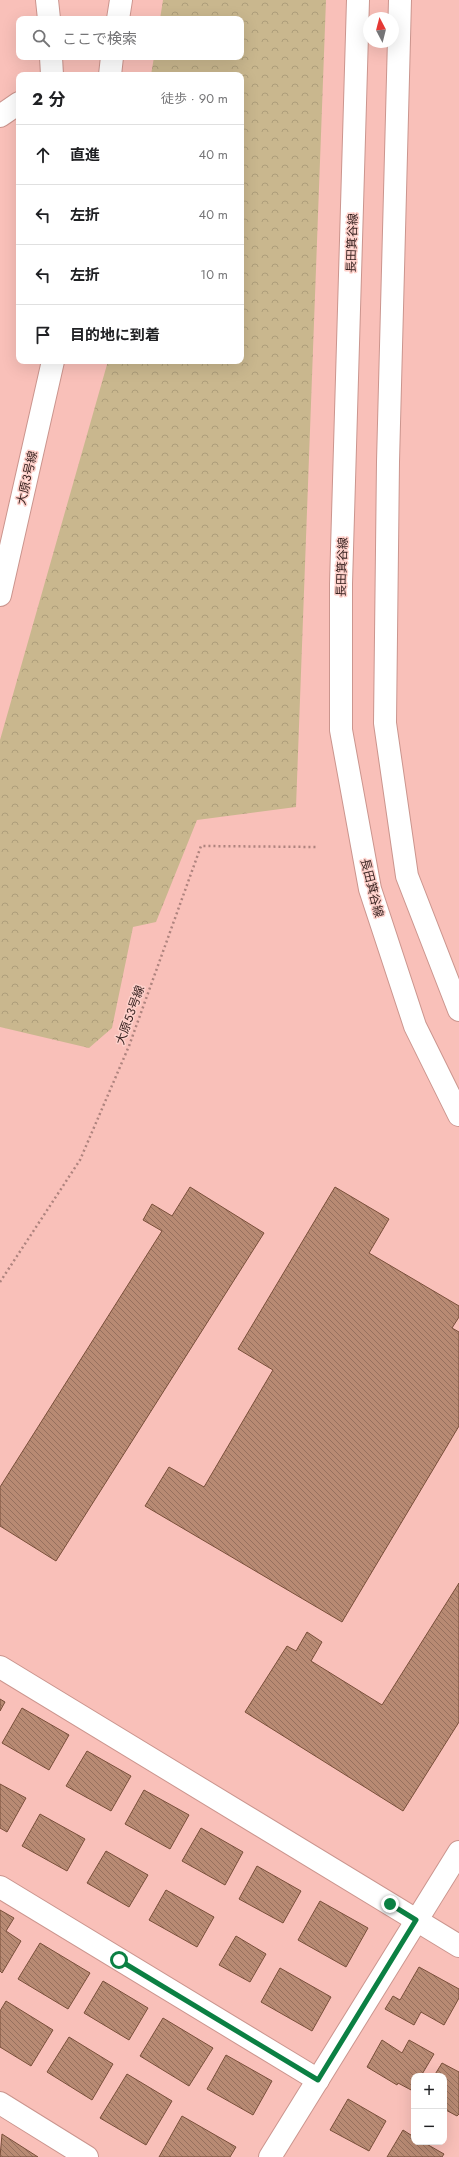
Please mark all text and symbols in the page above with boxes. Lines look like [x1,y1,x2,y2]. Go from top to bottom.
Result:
north arrow [363,12,399,48]
search box [16,16,244,60]
icon: search [30,27,52,49]
text: ここで検索 [62,28,137,50]
text: 2 分 [32,87,65,111]
text: 徒歩 · 90 m [161,89,228,108]
icon: ahead [32,144,54,166]
text: 直進 [70,144,100,166]
text: 40 m [199,145,228,164]
icon: left [32,204,54,226]
text: 左折 [70,204,100,226]
text: 40 m [199,205,228,224]
street label: 長田箕谷線 [342,213,362,273]
icon: left [32,264,54,286]
text: 左折 [70,264,100,286]
text: 10 m [200,265,228,284]
icon: arrive [32,324,54,346]
text: 目的地に到着 [70,324,160,346]
street label: 大原３号線 [12,449,42,507]
street label: 長田箕谷線 [332,537,352,597]
street label: 長田箕谷線 [356,857,388,919]
street label: 大原５３号線 [111,983,149,1047]
route end [381,1895,399,1913]
route start [110,1951,128,1969]
map controls [411,2073,447,2145]
button: + [411,2073,447,2109]
button: − [411,2109,447,2145]

